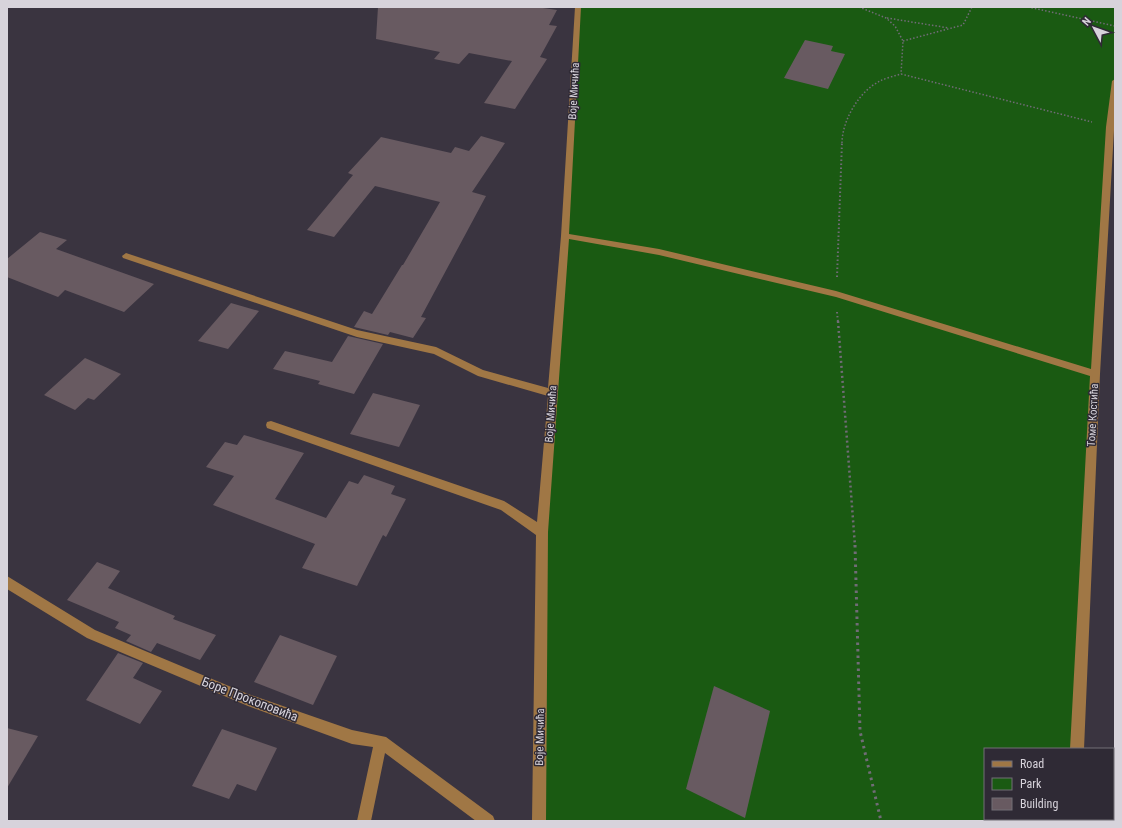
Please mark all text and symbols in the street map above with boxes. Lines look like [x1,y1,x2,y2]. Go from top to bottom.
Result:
north arrow [1074,8,1114,48]
text: N [1080,15,1094,29]
street label: Воје Мичића [566,62,582,120]
street label: Томе Костића [1085,383,1101,447]
street label: Воје Мичића [543,385,559,443]
street label: Боре Прокоповића [200,674,300,724]
street label: Воје Мичића [533,708,547,766]
legend [984,748,1114,820]
text: Road [1020,757,1044,771]
text: Park [1020,777,1042,791]
text: Building [1020,797,1058,811]

